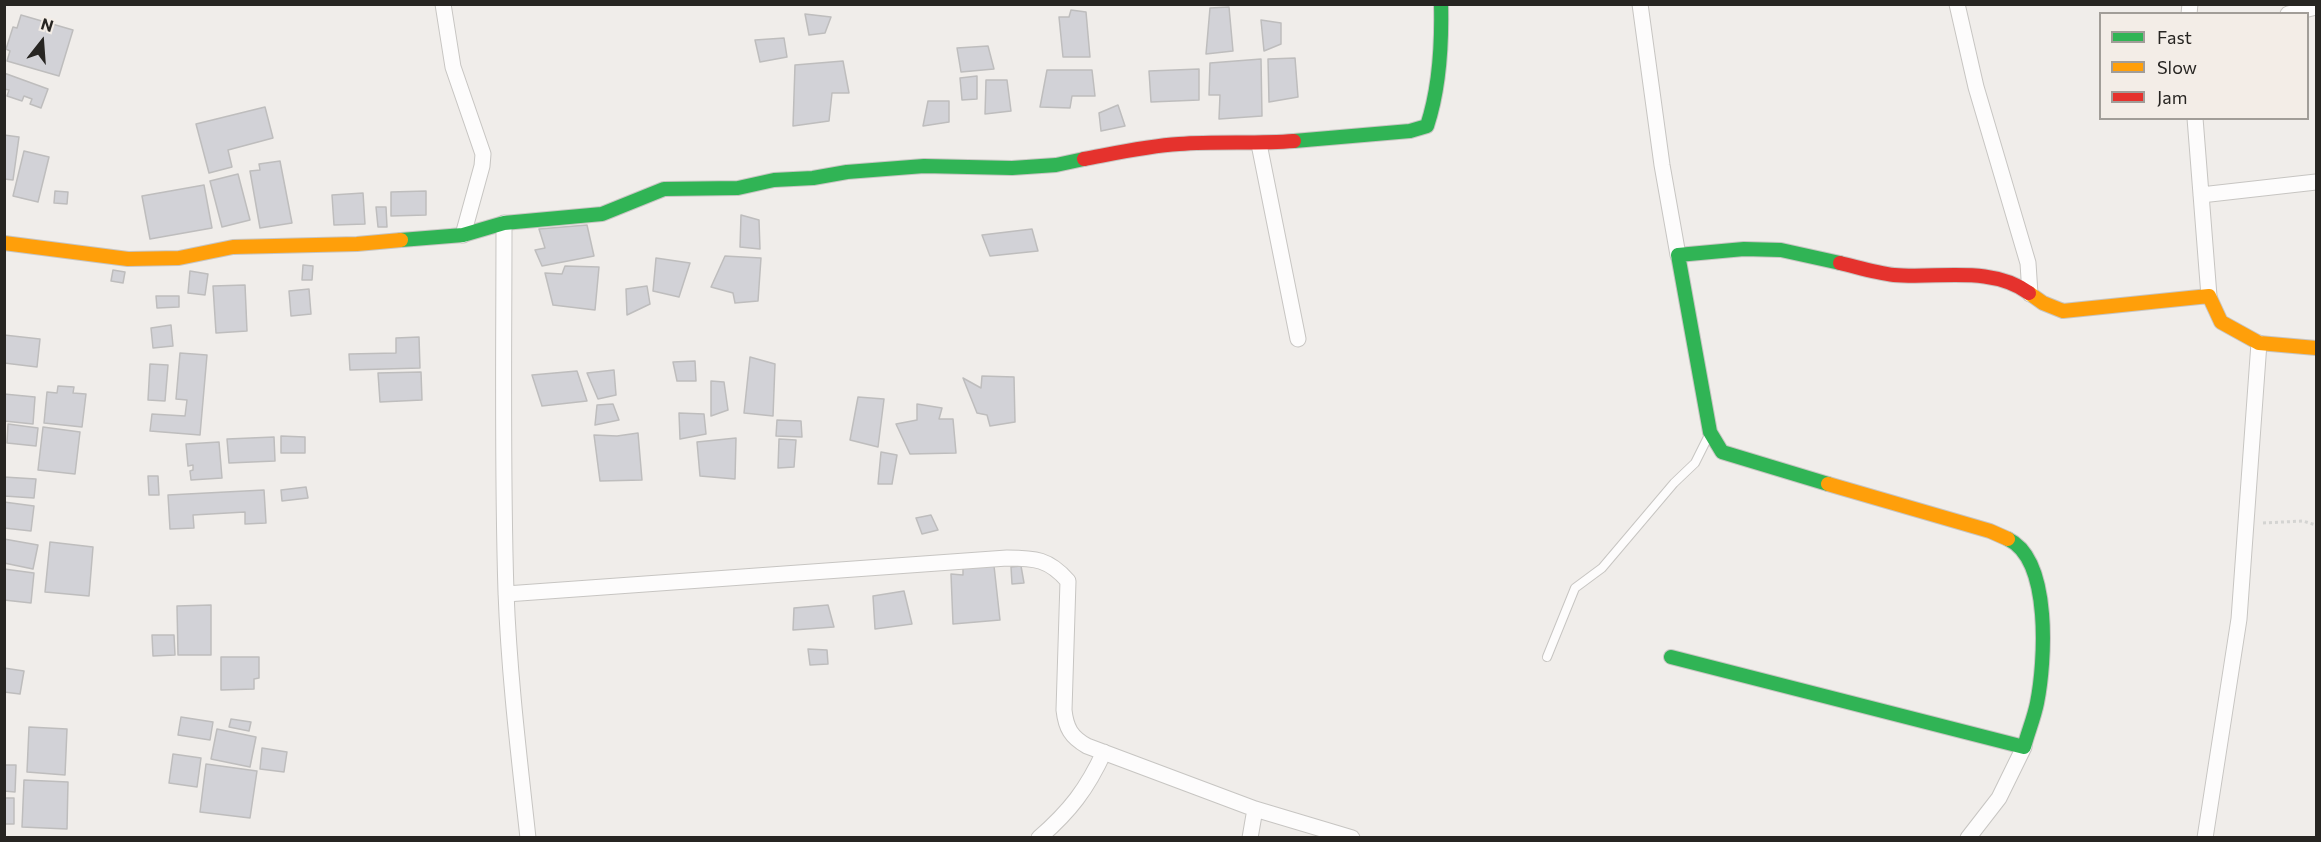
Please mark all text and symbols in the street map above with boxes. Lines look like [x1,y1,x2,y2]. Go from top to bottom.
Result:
north arrow [12,12,72,72]
legend [2099,12,2309,120]
text: N [39,13,56,35]
text: Fast [2157,26,2192,48]
text: Slow [2157,56,2197,78]
text: Jam [2157,86,2187,108]

